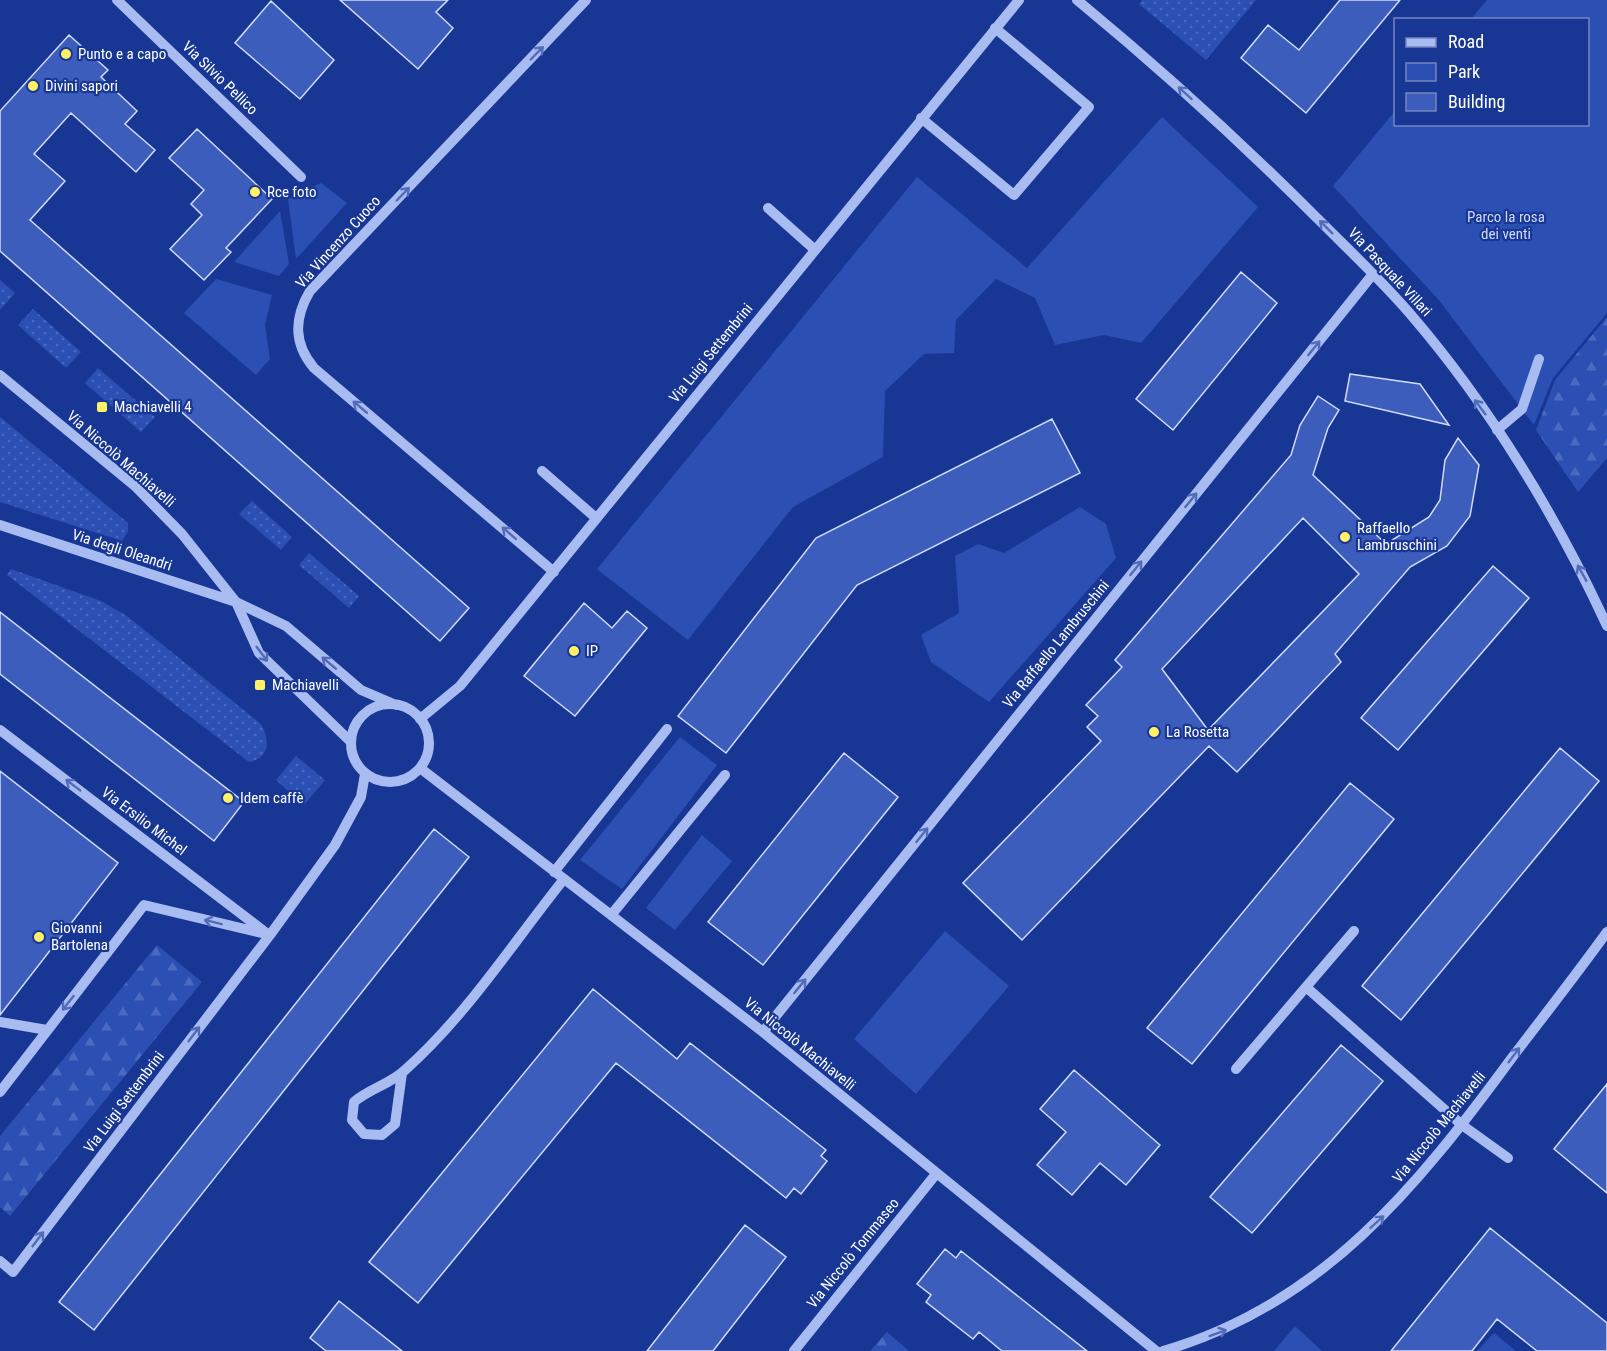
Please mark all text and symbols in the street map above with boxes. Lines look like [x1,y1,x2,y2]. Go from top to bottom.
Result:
legend [1394,18,1589,126]
text: Road [1448,31,1484,52]
street label: Via Silvio Pellico [178,37,262,119]
place label: Punto e a capo [78,45,166,63]
one-way arrow [530,46,544,61]
marker: Punto e a capo [59,47,73,61]
text: Park [1448,61,1480,82]
place label: Divini sapori [45,77,118,95]
marker: Divini sapori [26,79,40,93]
one-way arrow [1178,86,1193,100]
text: Building [1448,91,1505,112]
place label: Rce foto [267,183,316,201]
marker: Rce foto [248,185,262,199]
one-way arrow [395,187,410,202]
street label: Via Vincenzo Cuoco [292,192,384,292]
park label: Parco la rosa dei venti [1467,208,1545,243]
one-way arrow [1319,220,1334,235]
street label: Via Pasquale Villari [1344,224,1436,320]
street label: Via Luigi Settembrini [665,300,757,406]
one-way arrow [1307,340,1320,356]
place label: Machiavelli 4 [114,398,192,416]
one-way arrow [1474,399,1486,415]
marker: Machiavelli 4 [95,400,109,414]
one-way arrow [353,400,368,414]
street label: Via Niccolò Machiavelli [63,407,179,511]
one-way arrow [1185,492,1198,508]
place label: Raffaello Lambruschini [1357,519,1437,554]
street label: Via degli Oleandri [70,525,174,575]
one-way arrow [502,526,517,540]
marker: Raffaello Lambruschini [1338,530,1352,544]
one-way arrow [1130,560,1143,576]
one-way arrow [1576,565,1588,582]
street label: Via Raffaello Lambruschini [999,576,1113,712]
place label: IP [586,642,598,660]
marker: IP [567,644,581,658]
one-way arrow [255,646,268,662]
one-way arrow [321,657,337,670]
place label: Machiavelli [272,676,339,694]
marker: Machiavelli [253,678,267,692]
place label: La Rosetta [1166,723,1229,741]
marker: La Rosetta [1147,725,1161,739]
one-way arrow [65,779,81,792]
street label: Via Ersilio Michel [98,783,190,859]
place label: Idem caffè [240,789,303,807]
marker: Idem caffè [221,791,235,805]
one-way arrow [915,827,928,843]
one-way arrow [204,915,223,927]
place label: Giovanni Bartolena [51,919,108,954]
marker: Giovanni Bartolena [32,930,46,944]
one-way arrow [793,979,806,995]
street label: Via Niccolò Machiavelli [741,994,859,1094]
one-way arrow [62,995,75,1011]
one-way arrow [188,1027,201,1043]
street label: Via Luigi Settembrini [80,1048,168,1156]
one-way arrow [1508,1048,1521,1064]
street label: Via Niccolò Machiavelli [1389,1068,1489,1186]
street label: Via Niccolò Tommaseo [803,1194,903,1312]
one-way arrow [1369,1215,1385,1228]
one-way arrow [32,1232,44,1248]
one-way arrow [1208,1326,1227,1337]

